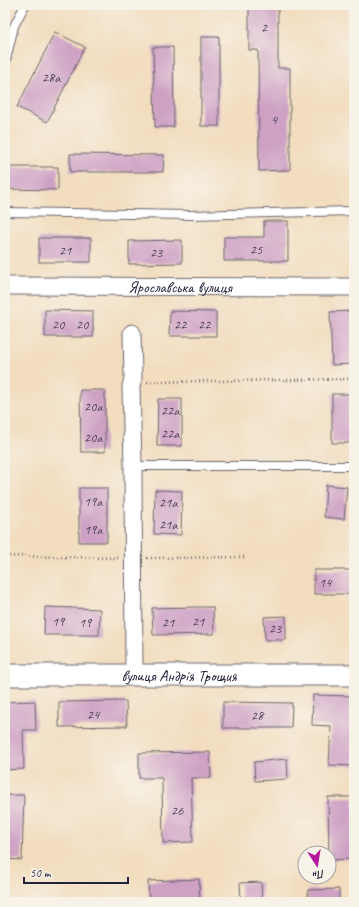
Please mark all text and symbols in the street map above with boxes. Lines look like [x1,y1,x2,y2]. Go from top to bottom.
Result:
house number: 2 [261,19,269,36]
house number: 28а [42,69,61,86]
house number: 4 [271,111,279,128]
house number: 25 [250,241,263,258]
house number: 21 [59,242,72,259]
house number: 23 [150,244,164,261]
street label: Ярославська вулиця [128,277,233,298]
house number: 20 [52,316,66,333]
house number: 20 [76,316,90,333]
house number: 22 [174,316,188,333]
house number: 22 [198,316,212,333]
house number: 20а [84,398,103,415]
house number: 22а [161,402,180,419]
house number: 22а [161,425,180,442]
house number: 20а [84,429,103,446]
house number: 19а [84,493,103,510]
house number: 21а [159,494,178,511]
house number: 21а [159,516,178,533]
house number: 19а [84,521,103,538]
house number: 14 [319,574,333,591]
house number: 19 [52,613,66,630]
house number: 21 [192,613,205,630]
house number: 19 [79,614,93,631]
house number: 21 [162,614,175,631]
house number: 23 [269,620,283,637]
street label: вулиця Андрія Трощия [121,666,238,686]
house number: 24 [87,706,101,723]
house number: 28 [251,707,265,724]
house number: 26 [171,802,184,819]
north arrow [297,845,337,885]
scale bar [24,859,128,885]
text: 50 m [30,865,52,881]
text: Пн [311,867,326,883]

